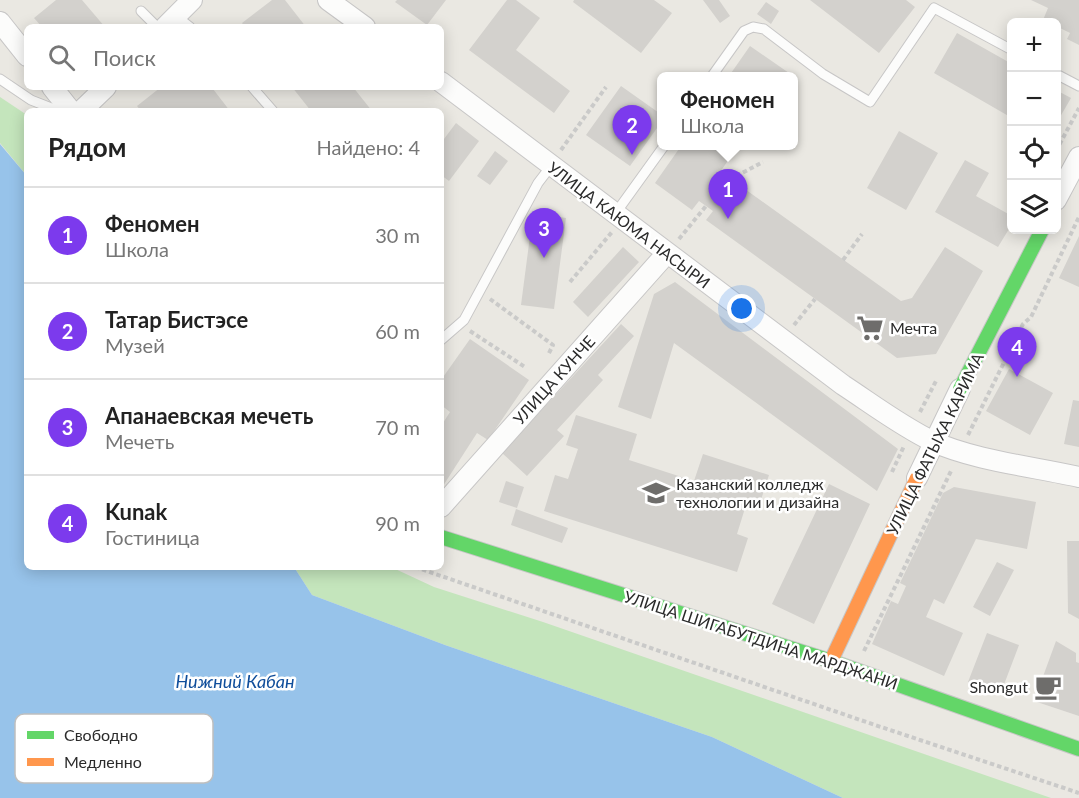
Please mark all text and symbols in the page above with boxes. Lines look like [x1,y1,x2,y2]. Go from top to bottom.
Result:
map controls [1007,18,1061,234]
button: + [1007,18,1061,72]
search box [24,24,444,90]
icon: search [45,41,78,74]
text: Поиск [93,44,156,71]
popup [657,72,798,150]
button: − [1007,72,1061,126]
text: Феномен [680,86,775,113]
pin: 2 [612,106,652,155]
text: Школа [680,113,744,137]
button: locate [1007,126,1061,180]
text: Рядом [48,131,126,163]
text: Найдено: 4 [317,135,420,159]
street label: УЛИЦА КАЮМА НАСЫРИ [545,157,714,292]
pin: 1 [708,170,748,219]
button: layers [1007,180,1061,234]
pin: 3 [524,208,564,258]
text: Феномен [105,210,200,237]
text: 1 [62,223,73,247]
text: 30 m [375,223,420,247]
text: Школа [105,237,169,261]
your location [727,294,756,323]
text: Татар Бистэсе [105,306,248,333]
supermarket icon: Мечта [855,313,885,343]
place label: Мечта [890,318,937,337]
text: 2 [62,319,73,343]
text: 60 m [375,319,420,343]
pin: 4 [998,328,1036,377]
street label: УЛИЦА КУНЧЕ [509,331,599,428]
text: Музей [105,333,165,357]
street label: УЛИЦА ФАТЫХА КАРИМА [882,349,987,538]
text: Апанаевская мечеть [105,402,313,429]
text: 3 [62,415,73,439]
text: 70 m [375,415,420,439]
text: Мечеть [105,429,174,453]
place label: Казанский колледж технологии и дизайна [676,474,839,511]
school or university icon: Казанский колледж технологии и дизайна [641,478,671,508]
text: Kunak [105,498,167,525]
text: 4 [62,511,73,535]
text: 90 m [375,511,420,535]
text: Гостиница [105,525,200,549]
street label: УЛИЦА ШИГАБУТДИНА МАРДЖАНИ [622,586,900,693]
water label: Нижний Кабан [175,670,295,692]
cafe icon: Shongut [1033,672,1063,702]
place label: Shongut [970,677,1028,696]
legend [15,714,213,783]
text: Свободно [64,725,138,744]
text: Медленно [64,752,142,771]

